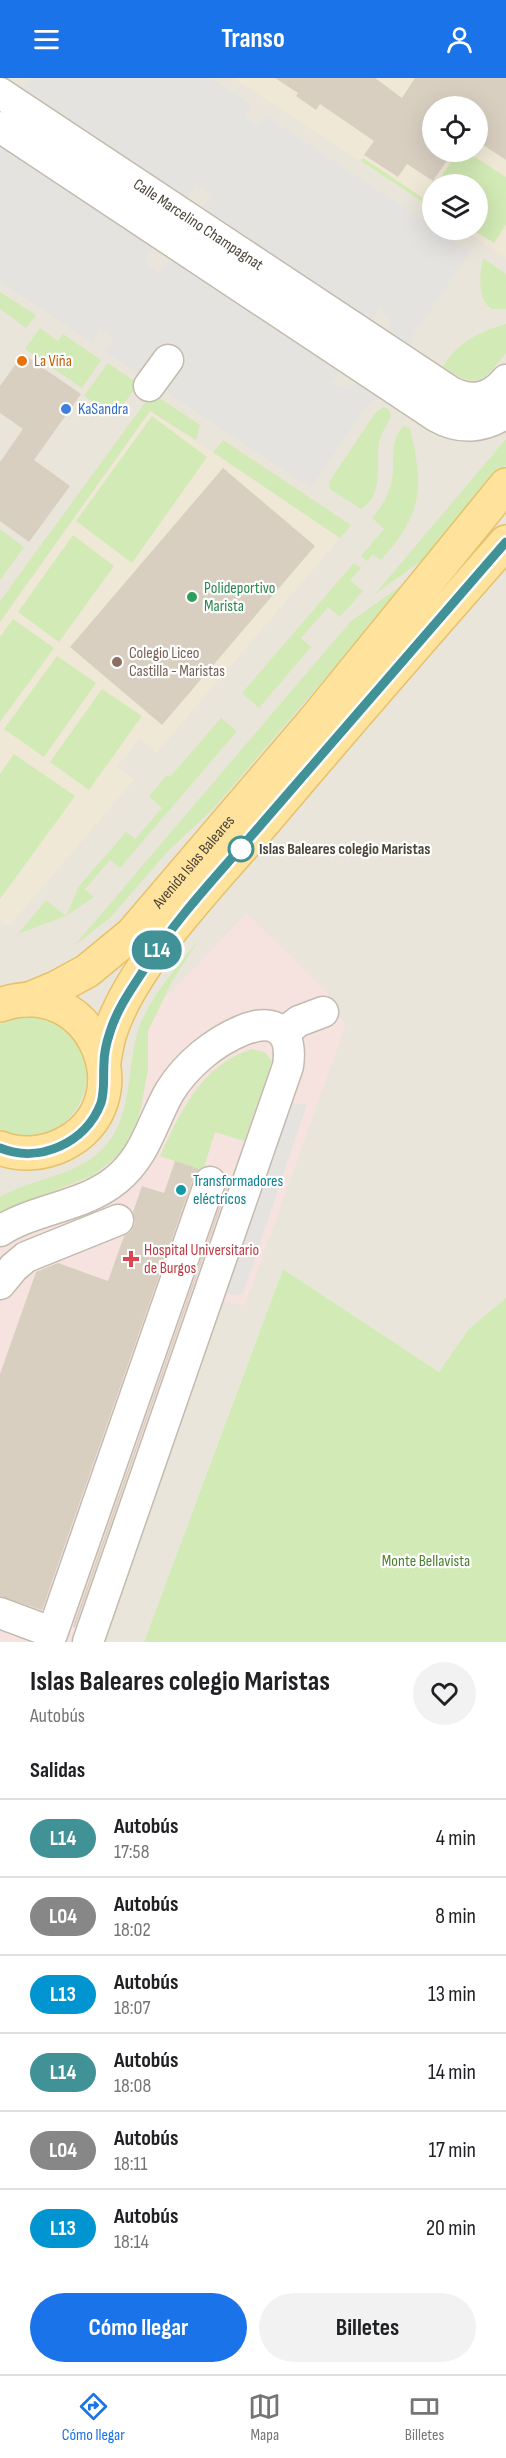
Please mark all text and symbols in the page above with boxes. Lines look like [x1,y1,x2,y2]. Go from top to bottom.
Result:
icon: menu [30,23,63,56]
text: Transo [221,23,285,55]
icon: person [443,23,476,56]
map controls [422,96,488,240]
button: locate [422,96,488,162]
button: layers [422,174,488,240]
street label: Calle Marcelino Champagnat [130,175,267,274]
place label: La Viña [34,352,72,371]
marker: La Viña [15,354,29,368]
place label: KaSandra [78,400,128,419]
marker: KaSandra [59,402,73,416]
place label: Polideportivo Marista [204,579,275,616]
marker: Polideportivo Marista [185,590,199,604]
place label: Colegio Liceo Castilla - Maristas [129,644,225,681]
marker: Colegio Liceo Castilla - Maristas [110,655,124,669]
street label: Avenida Islas Baleares [148,811,239,913]
marker: Islas Baleares colegio Maristas [228,836,254,862]
place label: Islas Baleares colegio Maristas [259,840,430,859]
line badge: L14 [122,930,192,970]
text: L14 [144,938,170,963]
place label: Transformadores eléctricos [193,1172,283,1209]
marker: Transformadores eléctricos [174,1183,188,1197]
place label: Hospital Universitario de Burgos [144,1241,259,1278]
marker: Hospital Universitario de Burgos [122,1250,140,1268]
park label: Monte Bellavista [382,1552,470,1571]
button: heart [413,1662,476,1725]
text: Islas Baleares colegio Maristas [30,1665,330,1698]
text: Autobús [30,1704,85,1728]
text: Salidas [30,1757,85,1784]
text: Autobús [114,1813,178,1840]
text: 4 min [436,1825,476,1852]
text: L14 [50,1826,76,1851]
text: 17:58 [114,1840,149,1864]
text: Autobús [114,1891,178,1918]
text: 8 min [435,1903,476,1930]
text: L04 [49,1904,77,1929]
text: 18:02 [114,1918,151,1942]
text: Autobús [114,1969,178,1996]
text: 13 min [428,1981,476,2008]
text: L13 [50,1982,76,2007]
text: 18:07 [114,1996,150,2020]
text: Autobús [114,2047,178,2074]
text: 14 min [428,2059,476,2086]
text: L14 [50,2060,76,2085]
text: 18:08 [114,2074,151,2098]
text: Autobús [114,2125,178,2152]
text: 17 min [428,2137,476,2164]
text: L04 [49,2138,77,2163]
text: 18:11 [114,2152,148,2176]
text: Autobús [114,2203,178,2230]
text: 20 min [426,2215,476,2242]
text: L13 [50,2216,76,2241]
text: 18:14 [114,2230,149,2254]
button: Cómo llegar [30,2293,247,2362]
button: Billetes [259,2293,476,2362]
tab: Cómo llegar [62,2390,125,2445]
tab: Mapa [248,2390,281,2445]
tab: Billetes [405,2390,444,2445]

